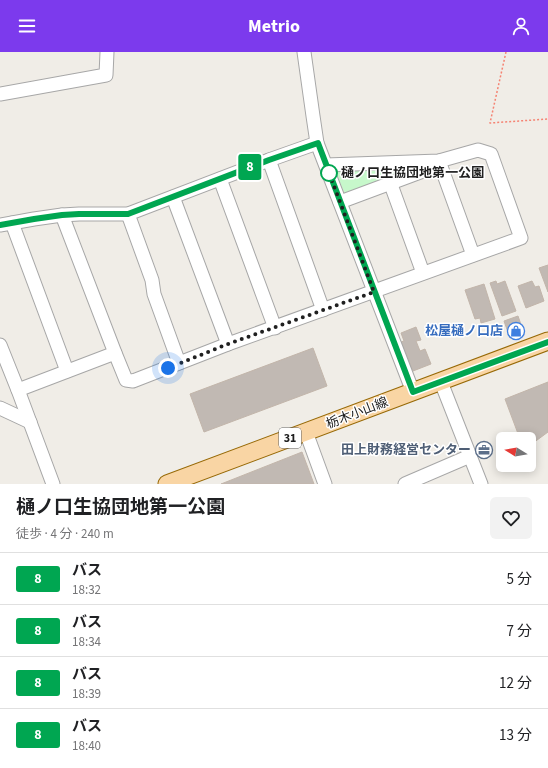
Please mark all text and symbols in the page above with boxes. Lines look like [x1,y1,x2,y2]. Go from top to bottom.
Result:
text: Metrio [248,14,300,39]
icon: menu [16,15,38,37]
icon: person [510,15,532,37]
line badge: 8 [237,154,263,180]
text: 8 [246,157,254,177]
marker: 樋ノ口生協団地第一公園 [320,164,338,182]
place label: 樋ノ口生協団地第一公園 [341,164,484,182]
shop icon: 松屋樋ノ口店 [506,321,526,341]
place label: 松屋樋ノ口店 [425,322,503,340]
your location [158,358,178,378]
street label: 栃木小山線 [323,393,391,433]
road number: 31 [279,428,301,448]
north arrow [496,432,536,472]
map controls [496,432,536,472]
office icon: 田上財務経営センター [474,440,494,460]
place label: 田上財務経営センター [341,441,471,459]
text: 樋ノ口生協団地第一公園 [16,494,225,521]
button: heart [490,497,532,539]
text: 徒歩 · 4 分 · 240 m [16,525,114,543]
text: バス [72,560,102,581]
text: 8 [34,569,42,589]
text: 5 分 [507,569,532,590]
text: 18:32 [72,581,101,599]
text: バス [72,612,102,633]
text: 8 [34,621,42,641]
text: 7 分 [507,621,532,642]
text: 18:34 [72,633,101,651]
text: バス [72,664,102,685]
text: 8 [34,673,42,693]
text: 12 分 [499,673,532,694]
text: 18:39 [72,685,101,703]
text: バス [72,716,102,737]
text: 8 [34,725,42,745]
text: 13 分 [499,725,532,746]
text: 18:40 [72,737,101,755]

